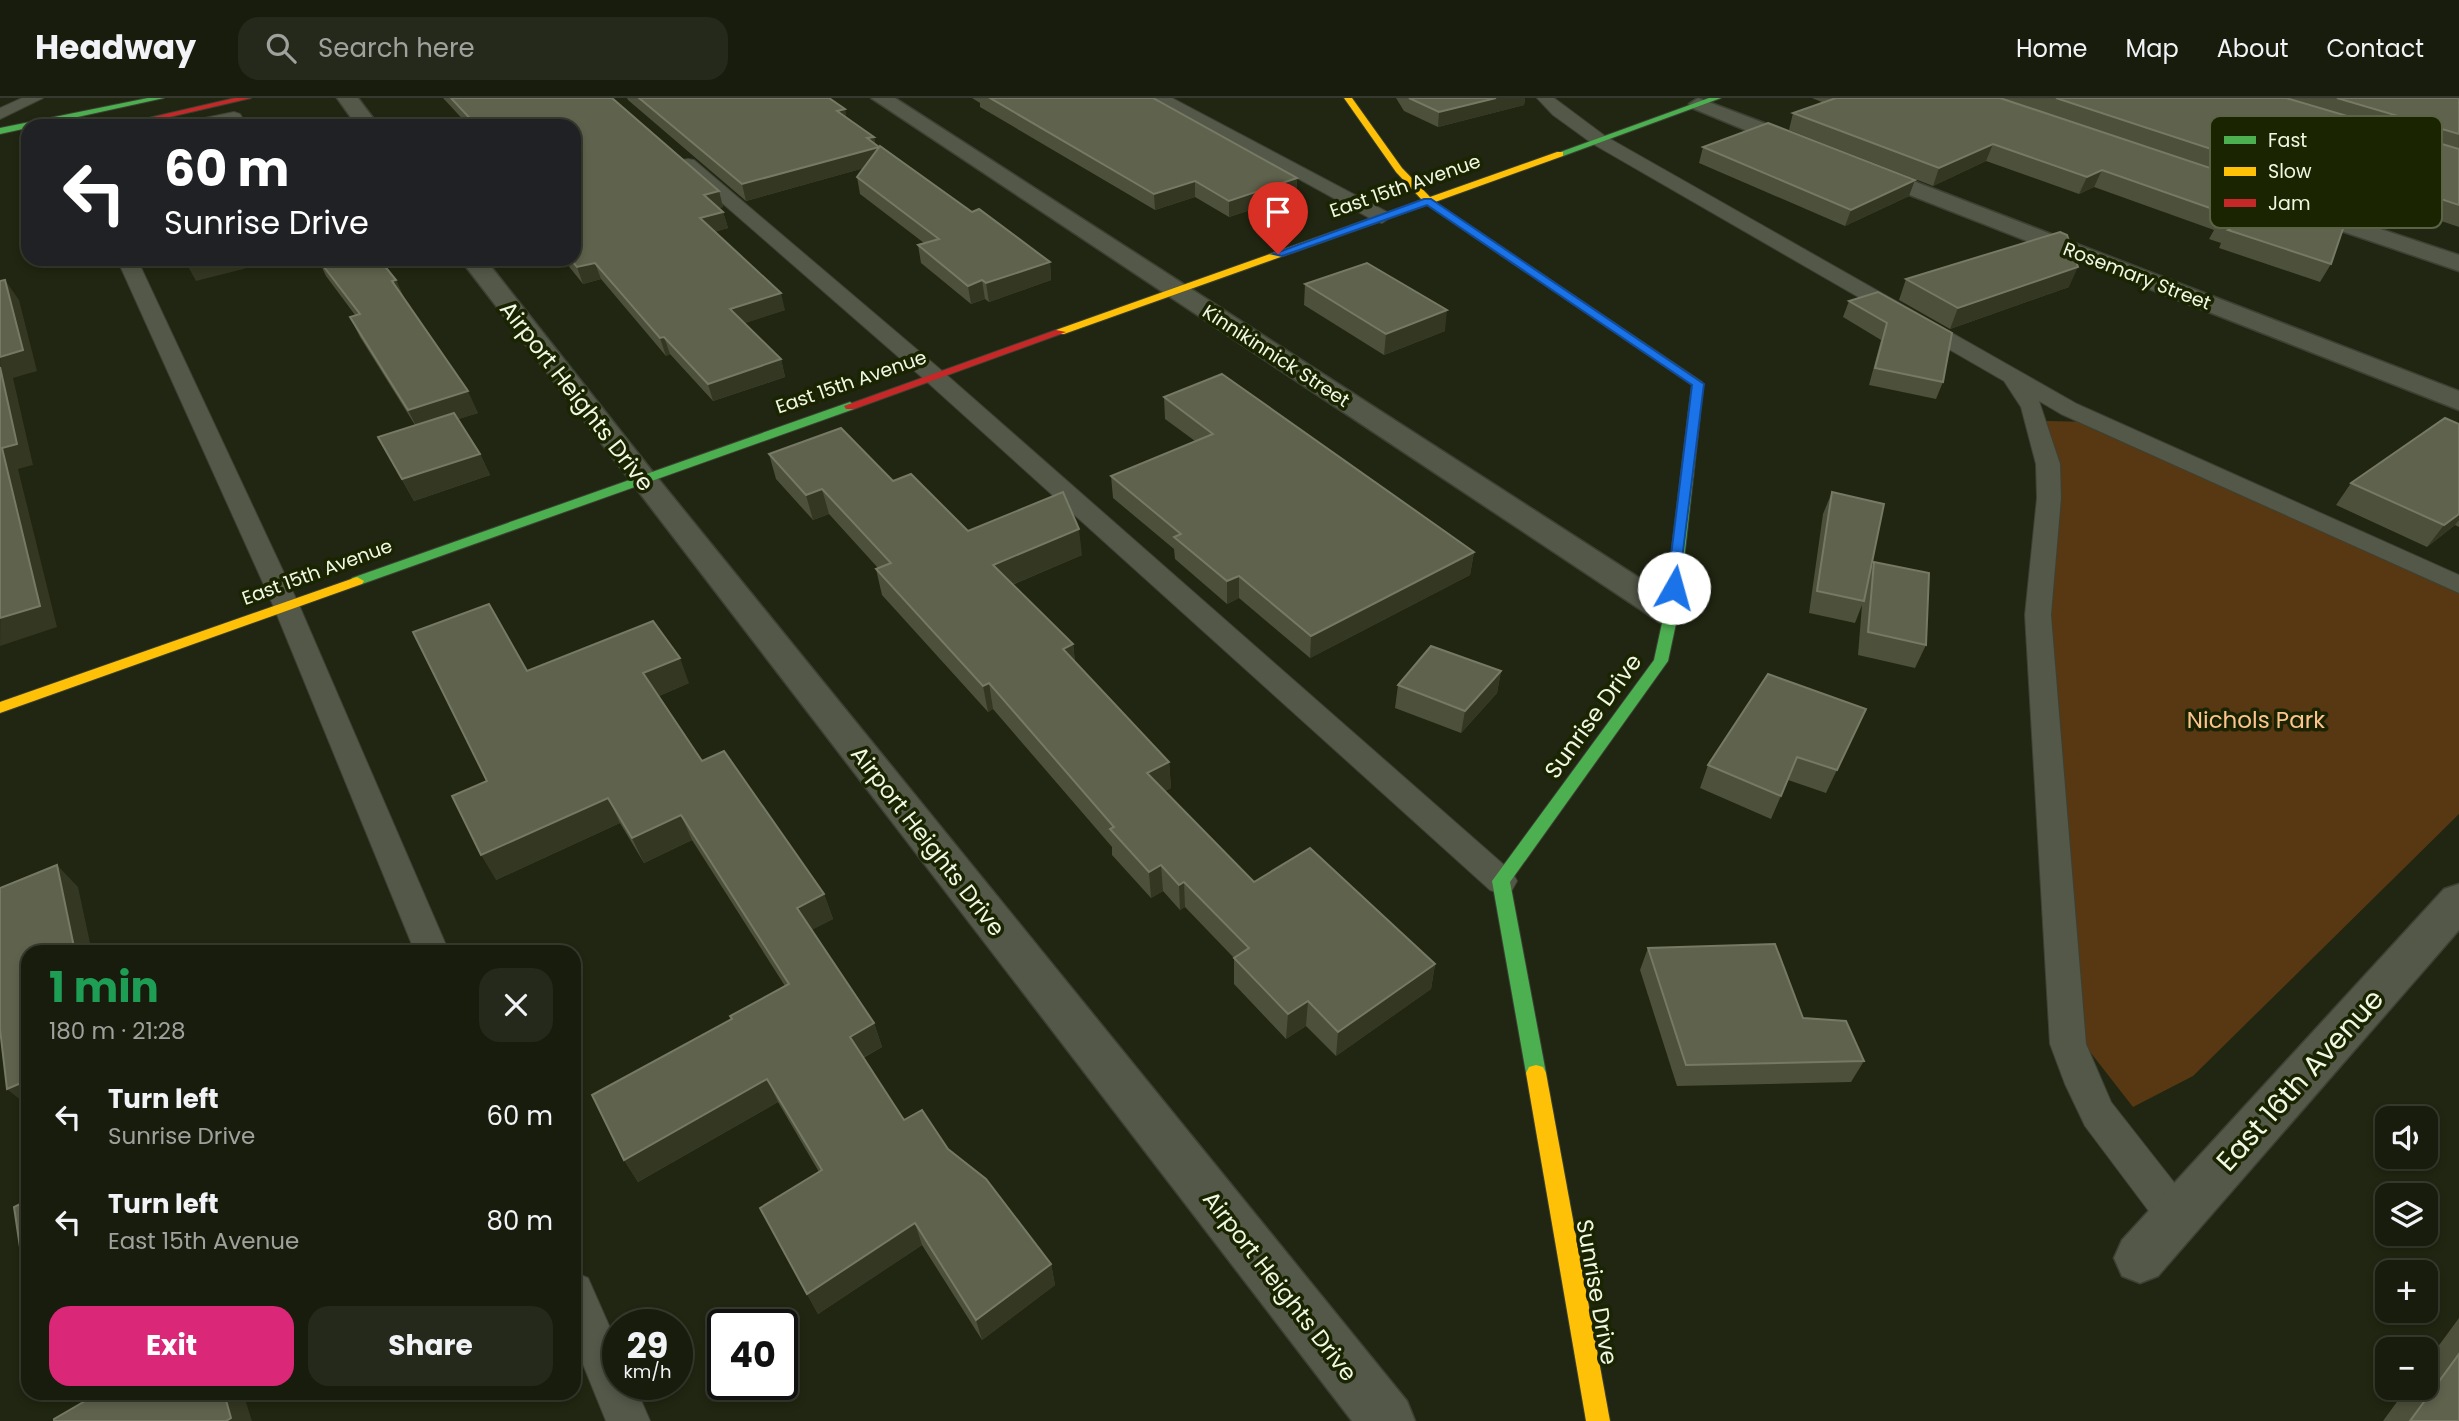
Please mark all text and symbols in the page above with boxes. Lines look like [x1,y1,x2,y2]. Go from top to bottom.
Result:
search box [238,17,728,80]
text: Headway [35,24,196,71]
icon: search [262,29,300,67]
text: Search here [318,30,475,66]
text: Home [2016,32,2088,65]
text: Map [2126,32,2179,65]
text: About [2217,32,2288,65]
text: Contact [2326,32,2424,65]
legend [2210,116,2442,228]
text: Fast [2268,127,2307,154]
text: 60 m [164,135,289,203]
icon: left [49,147,140,238]
street label: East 15th Avenue [1326,148,1484,224]
text: Slow [2268,158,2312,185]
pin [1248,182,1308,254]
text: Jam [2268,190,2310,217]
icon: arrive [1259,193,1297,231]
text: Sunrise Drive [164,200,369,245]
street label: Rosemary Street [2059,235,2215,317]
street label: Airport Heights Drive [493,294,661,498]
street label: Kinnikinnick Street [1197,298,1355,414]
street label: East 15th Avenue [772,344,930,420]
street label: East 15th Avenue [238,532,396,612]
position arrow [1637,551,1711,625]
street label: Sunrise Drive [1537,647,1649,785]
park label: Nichols Park [2187,704,2325,736]
street label: Airport Heights Drive [844,739,1012,943]
text: 1 min [49,958,159,1017]
button: close [479,968,553,1042]
street label: East 16th Avenue [2208,980,2392,1180]
text: 180 m · 21:28 [49,1015,186,1047]
text: Turn left [108,1081,219,1117]
icon: left [49,1098,87,1136]
text: 60 m [486,1098,553,1134]
map controls [2375,1106,2438,1400]
button: sound [2375,1106,2438,1169]
text: Sunrise Drive [108,1120,255,1152]
button: layers [2375,1183,2438,1246]
street label: Airport Heights Drive [1196,1184,1364,1388]
text: Turn left [108,1186,219,1222]
icon: left [49,1203,87,1241]
text: 80 m [487,1203,553,1239]
street label: Sunrise Drive [1568,1217,1626,1367]
text: East 15th Avenue [108,1225,299,1257]
button: + [2375,1260,2438,1323]
button: Exit [49,1306,294,1386]
button: Share [308,1306,553,1386]
speed limit sign: 40 [707,1309,798,1400]
text: 29 [627,1321,668,1370]
button: − [2375,1337,2438,1400]
text: km/h [624,1359,671,1384]

